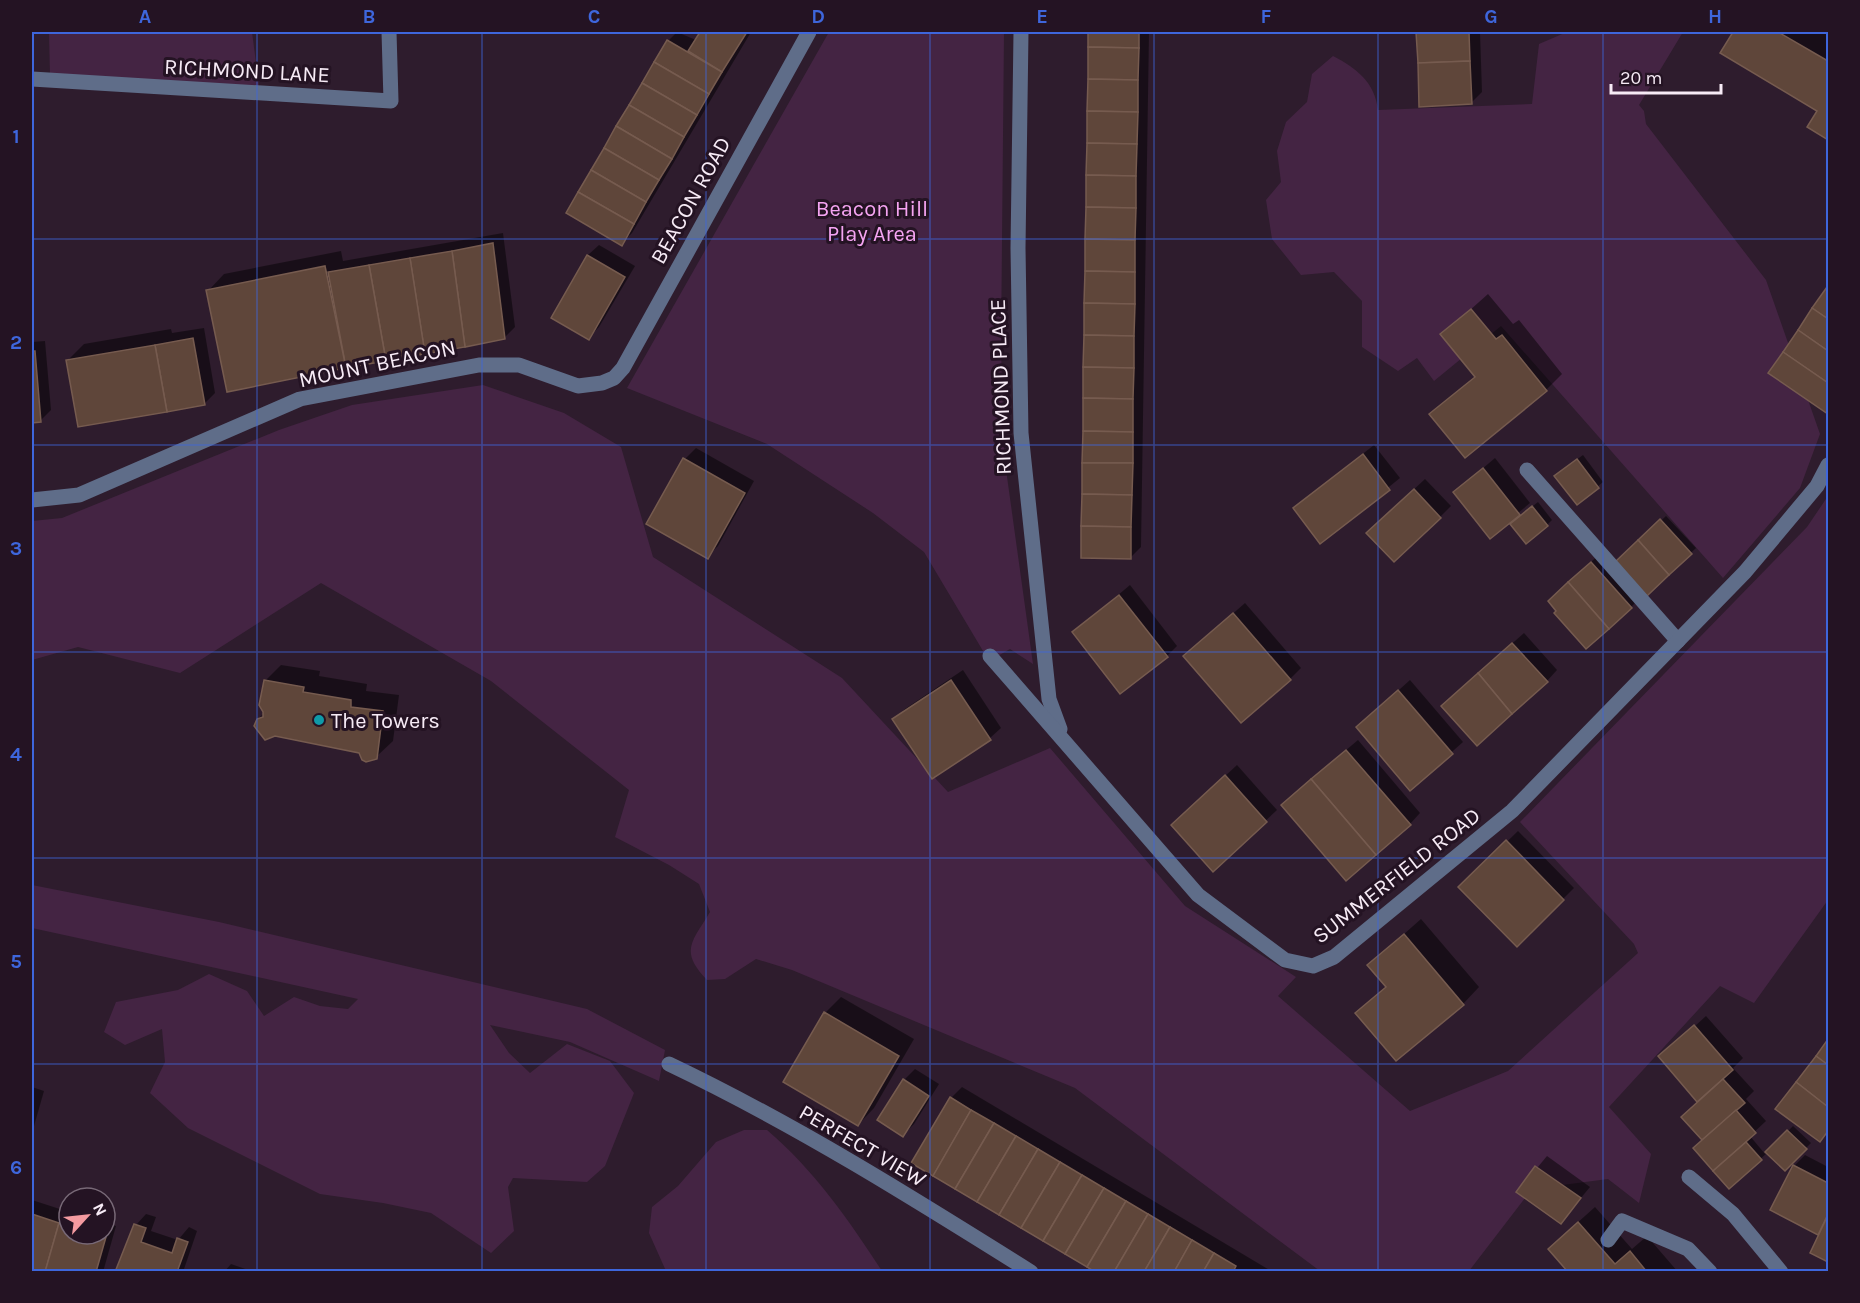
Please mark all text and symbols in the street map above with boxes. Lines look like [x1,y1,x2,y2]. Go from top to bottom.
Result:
text: A [139,5,152,28]
text: B [363,5,375,28]
text: C [588,5,600,28]
text: D [811,5,825,28]
text: E [1036,5,1048,28]
text: F [1261,5,1272,28]
text: G [1484,5,1498,28]
text: H [1708,5,1722,28]
street label: RICHMOND LANE [163,54,330,88]
scale bar [1611,57,1720,95]
text: 20 m [1620,67,1662,89]
text: 1 [12,125,20,148]
street label: BEACON ROAD [645,132,737,269]
park label: Beacon Hill Play Area [816,196,928,247]
street label: RICHMOND PLACE [985,298,1017,476]
text: 2 [10,331,22,354]
street label: MOUNT BEACON [296,335,458,393]
text: 3 [10,537,22,560]
place label: The Towers [331,708,440,734]
marker: The Towers [312,713,326,727]
text: 4 [10,743,22,766]
street label: SUMMERFIELD ROAD [1308,802,1486,949]
text: 5 [10,950,22,973]
street label: PERFECT VIEW [794,1099,931,1193]
text: 6 [10,1156,22,1179]
north arrow [57,1186,117,1246]
text: N [89,1200,111,1219]

